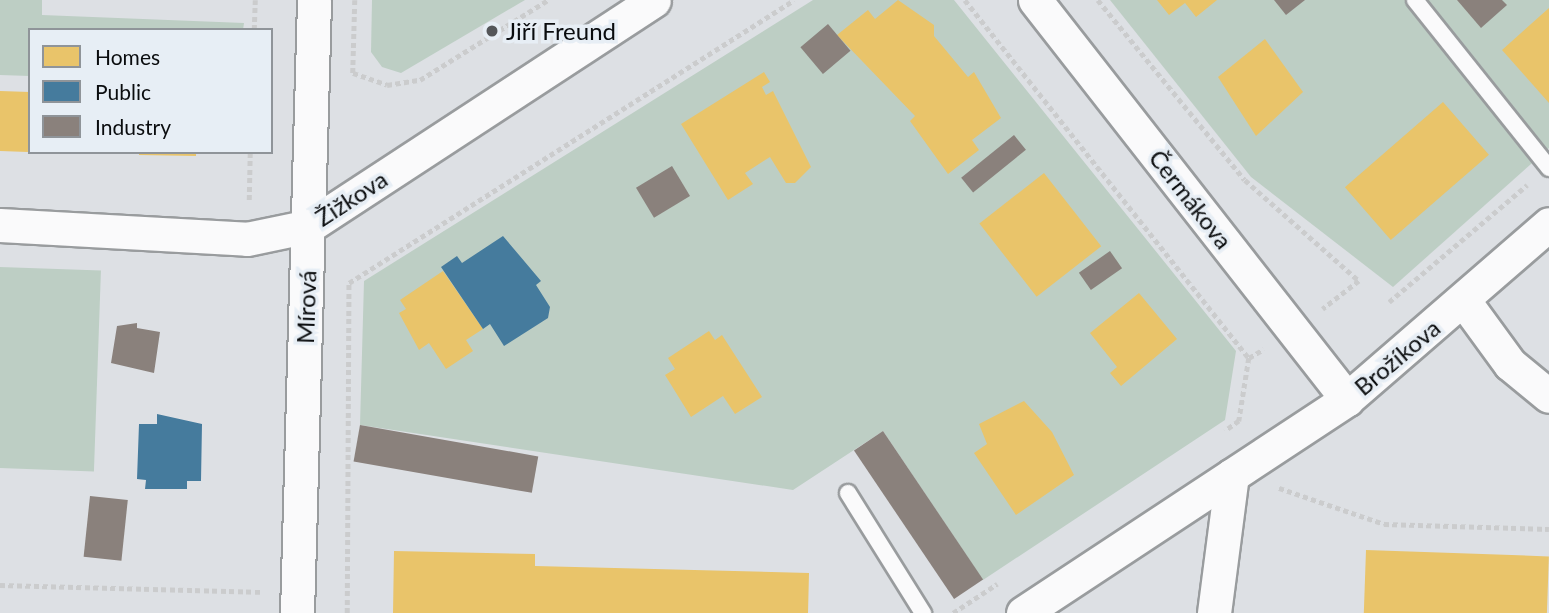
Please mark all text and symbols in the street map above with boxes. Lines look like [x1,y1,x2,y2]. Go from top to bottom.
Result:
place label: Jiří Freund [506,17,616,45]
marker: Jiří Freund [484,23,500,39]
legend [28,28,273,154]
text: Homes [95,44,160,69]
text: Public [95,79,151,104]
text: Industry [95,114,171,139]
street label: Čermákova [1143,144,1239,254]
street label: Žižkova [310,164,392,232]
street label: Mírová [290,270,322,344]
street label: Brožíkova [1348,313,1446,401]

